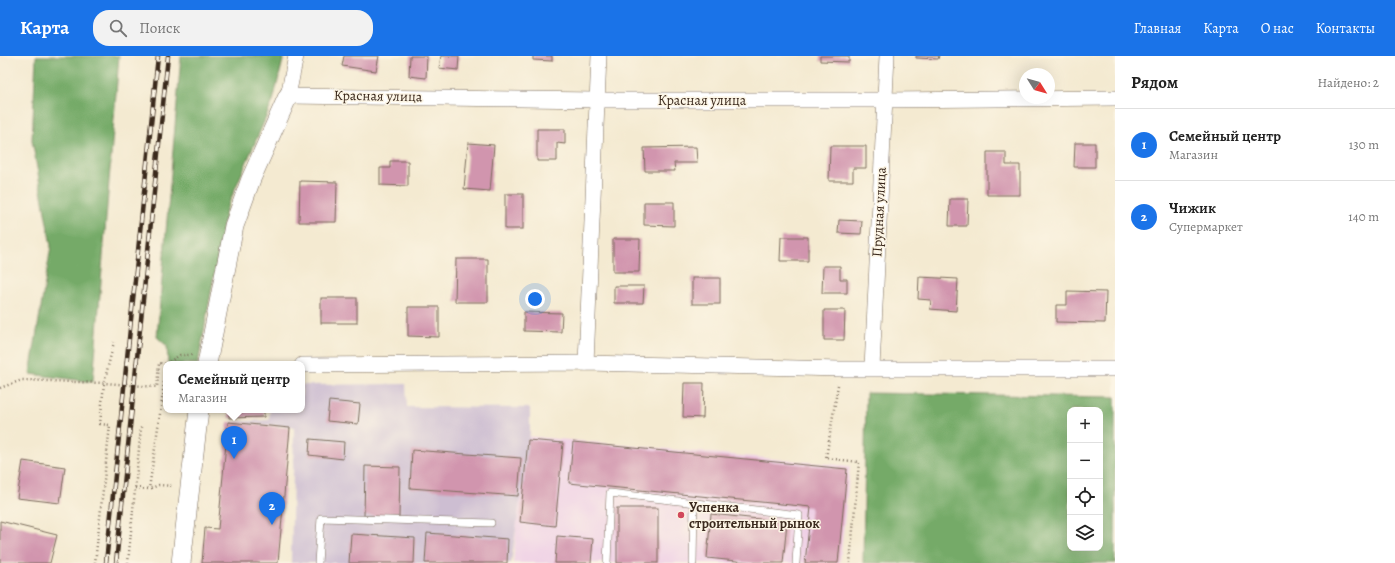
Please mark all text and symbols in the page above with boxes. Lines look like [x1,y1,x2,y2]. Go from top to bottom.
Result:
search box [93,10,373,46]
text: Карта [20,15,69,41]
icon: search [107,17,129,39]
text: Поиск [139,18,180,38]
text: Главная [1134,19,1181,38]
text: Карта [1203,19,1239,38]
text: О нас [1261,19,1294,38]
text: Контакты [1316,19,1375,38]
north arrow [1019,68,1055,104]
text: Рядом [1131,71,1178,94]
text: Найдено: 2 [1318,74,1379,91]
street label: Красная улица [334,86,423,106]
street label: Красная улица [658,91,747,110]
text: Семейный центр [1169,126,1281,146]
text: 1 [1142,136,1146,153]
text: 130 m [1349,136,1379,153]
text: Магазин [1169,146,1218,163]
street label: Прудная улица [867,166,891,258]
text: Чижик [1169,198,1216,218]
text: 2 [1141,208,1147,225]
text: 140 m [1348,208,1379,225]
text: Супермаркет [1169,218,1243,235]
your location [525,289,545,309]
popup [163,361,305,413]
text: Семейный центр [178,369,290,389]
text: Магазин [178,389,227,406]
map controls [1067,407,1103,551]
button: + [1067,407,1103,443]
pin: 1 [221,426,247,459]
button: − [1067,443,1103,479]
button: locate [1067,479,1103,515]
pin: 2 [259,492,285,525]
place label: Успенка строительный рынок [689,498,820,533]
marker: Успенка строительный рынок [676,510,686,520]
button: layers [1067,515,1103,551]

